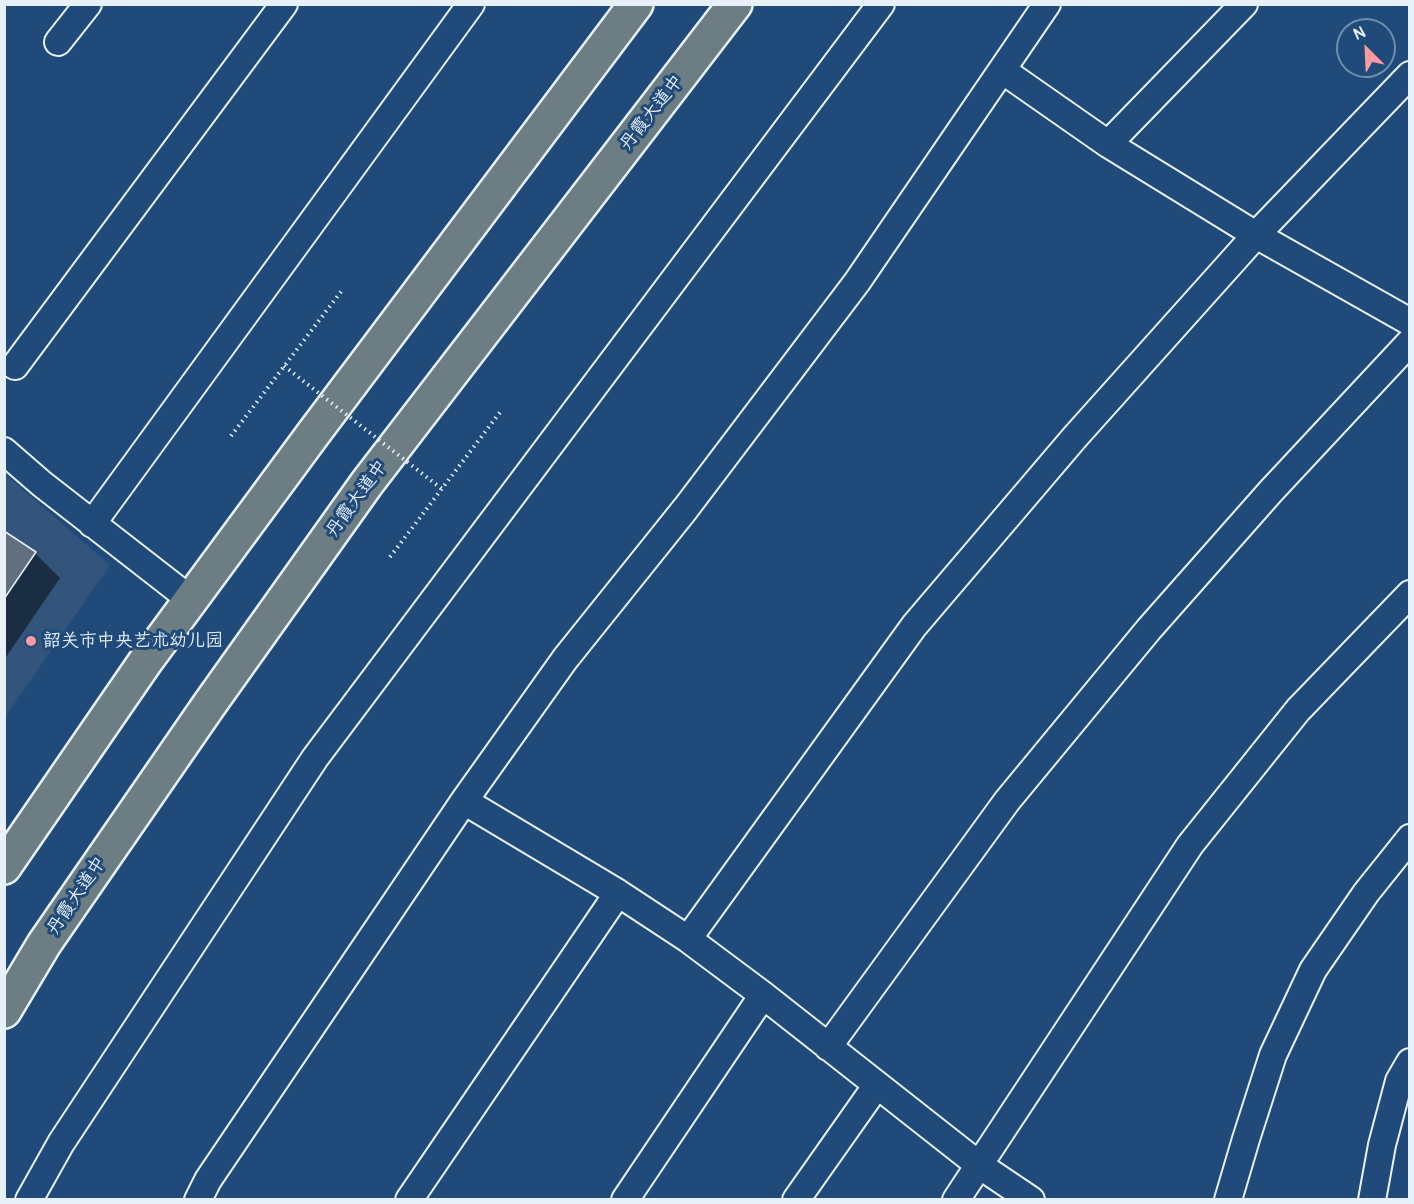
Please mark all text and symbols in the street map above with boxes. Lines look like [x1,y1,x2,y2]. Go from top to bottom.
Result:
north arrow [1336,18,1396,78]
text: N [1350,22,1368,45]
street label: 丹霞大道中 [616,71,688,155]
street label: 丹霞大道中 [322,456,392,542]
place label: 韶关市中央艺术幼儿园 [43,630,223,652]
marker: 韶关市中央艺术幼儿园 [24,634,38,648]
street label: 丹霞大道中 [43,853,111,939]

